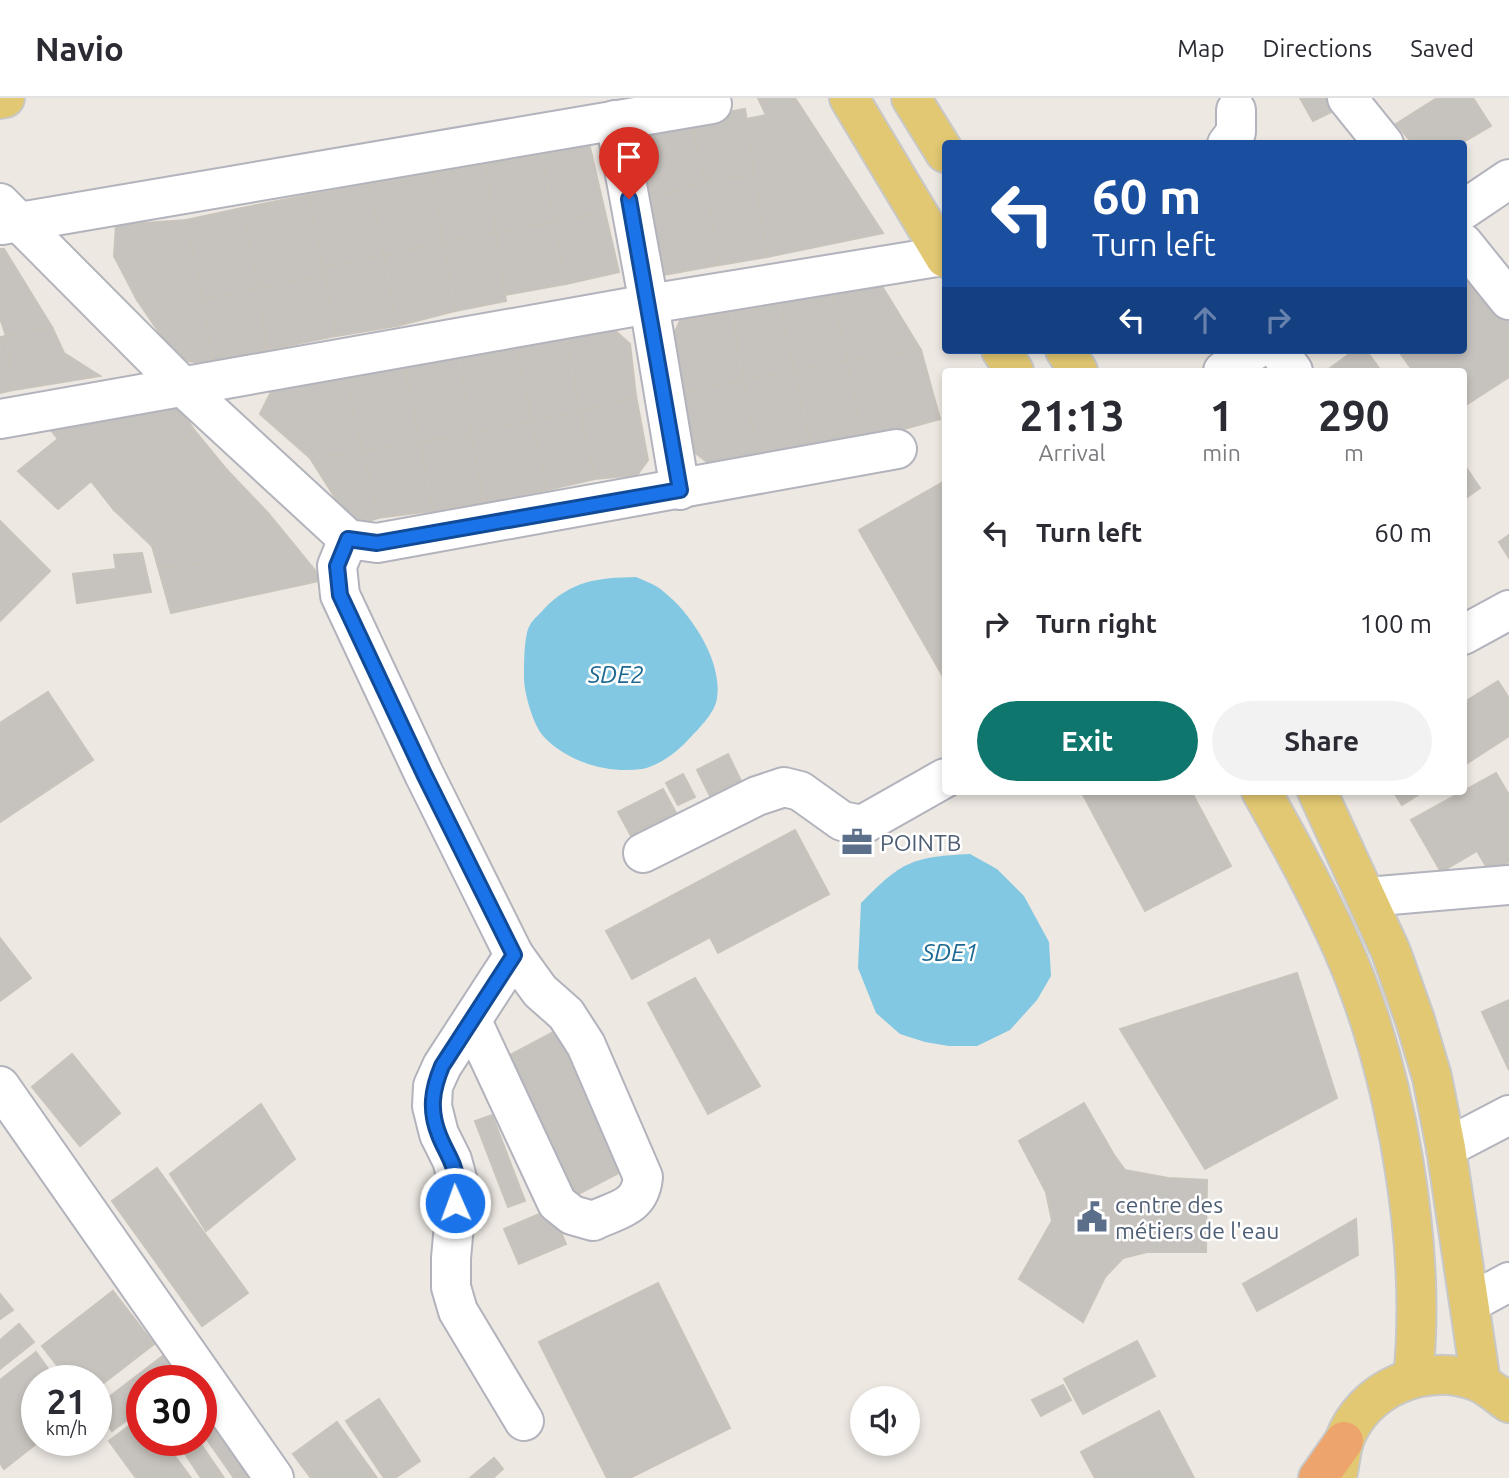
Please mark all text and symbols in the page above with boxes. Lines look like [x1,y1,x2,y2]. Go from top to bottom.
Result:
text: Navio [35,30,124,67]
text: Map [1177,35,1224,62]
text: Directions [1262,35,1372,62]
text: Saved [1410,35,1474,62]
pin [599,127,659,199]
icon: arrive [610,138,648,176]
icon: left [977,168,1068,259]
text: 60 m [1092,168,1201,223]
text: Turn left [1092,226,1216,262]
icon: left [1113,301,1151,339]
icon: ahead [1186,301,1224,339]
icon: right [1259,301,1297,339]
text: 21:13 [1020,392,1125,439]
text: 1 [1210,392,1233,439]
text: 290 [1318,392,1389,439]
text: Arrival [1039,440,1106,465]
text: min [1202,440,1241,465]
text: m [1344,440,1364,465]
icon: left [977,514,1015,552]
text: Turn left [1036,518,1142,547]
text: 60 m [1374,518,1432,547]
icon: right [977,605,1015,643]
text: Turn right [1036,609,1157,638]
text: 100 m [1360,609,1432,638]
water label: SDE2 [587,661,644,688]
button: Exit [977,701,1198,781]
button: Share [1212,701,1432,781]
office icon: POINTB [840,825,874,859]
place label: POINTB [880,830,961,855]
water label: SDE1 [921,939,978,966]
position arrow [418,1166,492,1240]
place label: centre des métiers de l'eau [1115,1192,1279,1243]
public building icon: centre des métiers de l'eau [1075,1200,1109,1234]
speed limit sign: 30 [126,1365,217,1456]
text: 21 [47,1381,86,1421]
map controls [850,1386,920,1456]
button: sound [850,1386,920,1456]
text: km/h [46,1418,87,1438]

